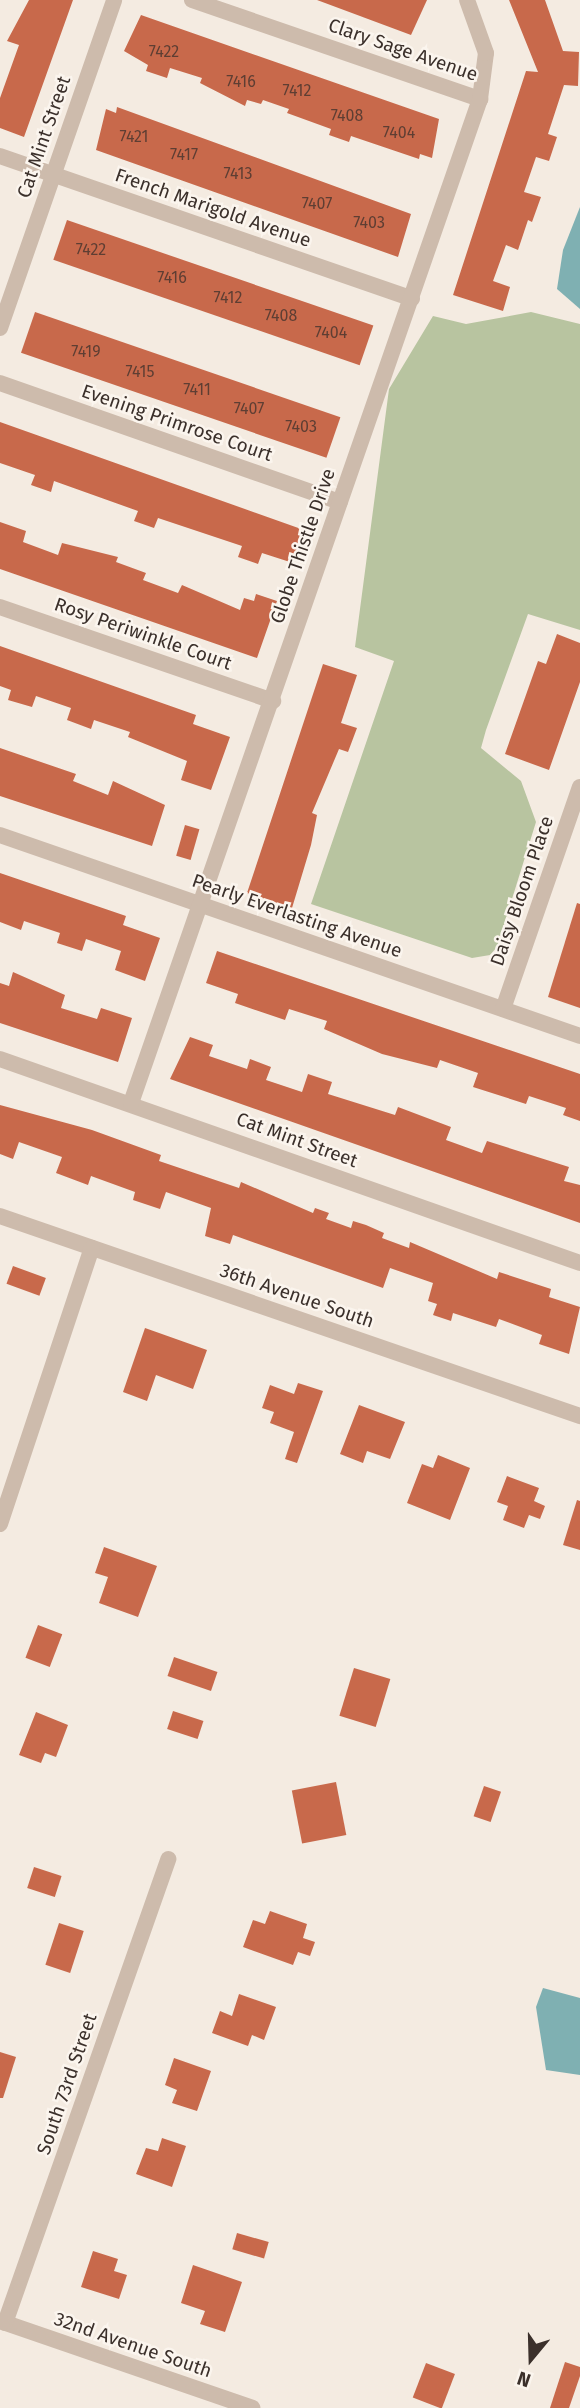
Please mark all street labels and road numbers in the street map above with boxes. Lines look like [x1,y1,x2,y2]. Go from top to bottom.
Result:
street label: Clary Sage Avenue [325,14,481,86]
street label: Cat Mint Street [12,73,76,201]
street label: French Marigold Avenue [112,164,314,252]
street label: Evening Primrose Court [79,380,275,466]
street label: Globe Thistle Drive [266,465,340,627]
street label: Rosy Periwinkle Court [51,593,235,675]
street label: Daisy Bloom Place [486,813,558,969]
street label: Pearly Everlasting Avenue [189,869,405,963]
street label: Cat Mint Street [233,1108,361,1172]
street label: 36th Avenue South [217,1259,377,1333]
street label: South 73rd Street [32,2010,102,2158]
street label: 32nd Avenue South [51,2307,215,2383]

